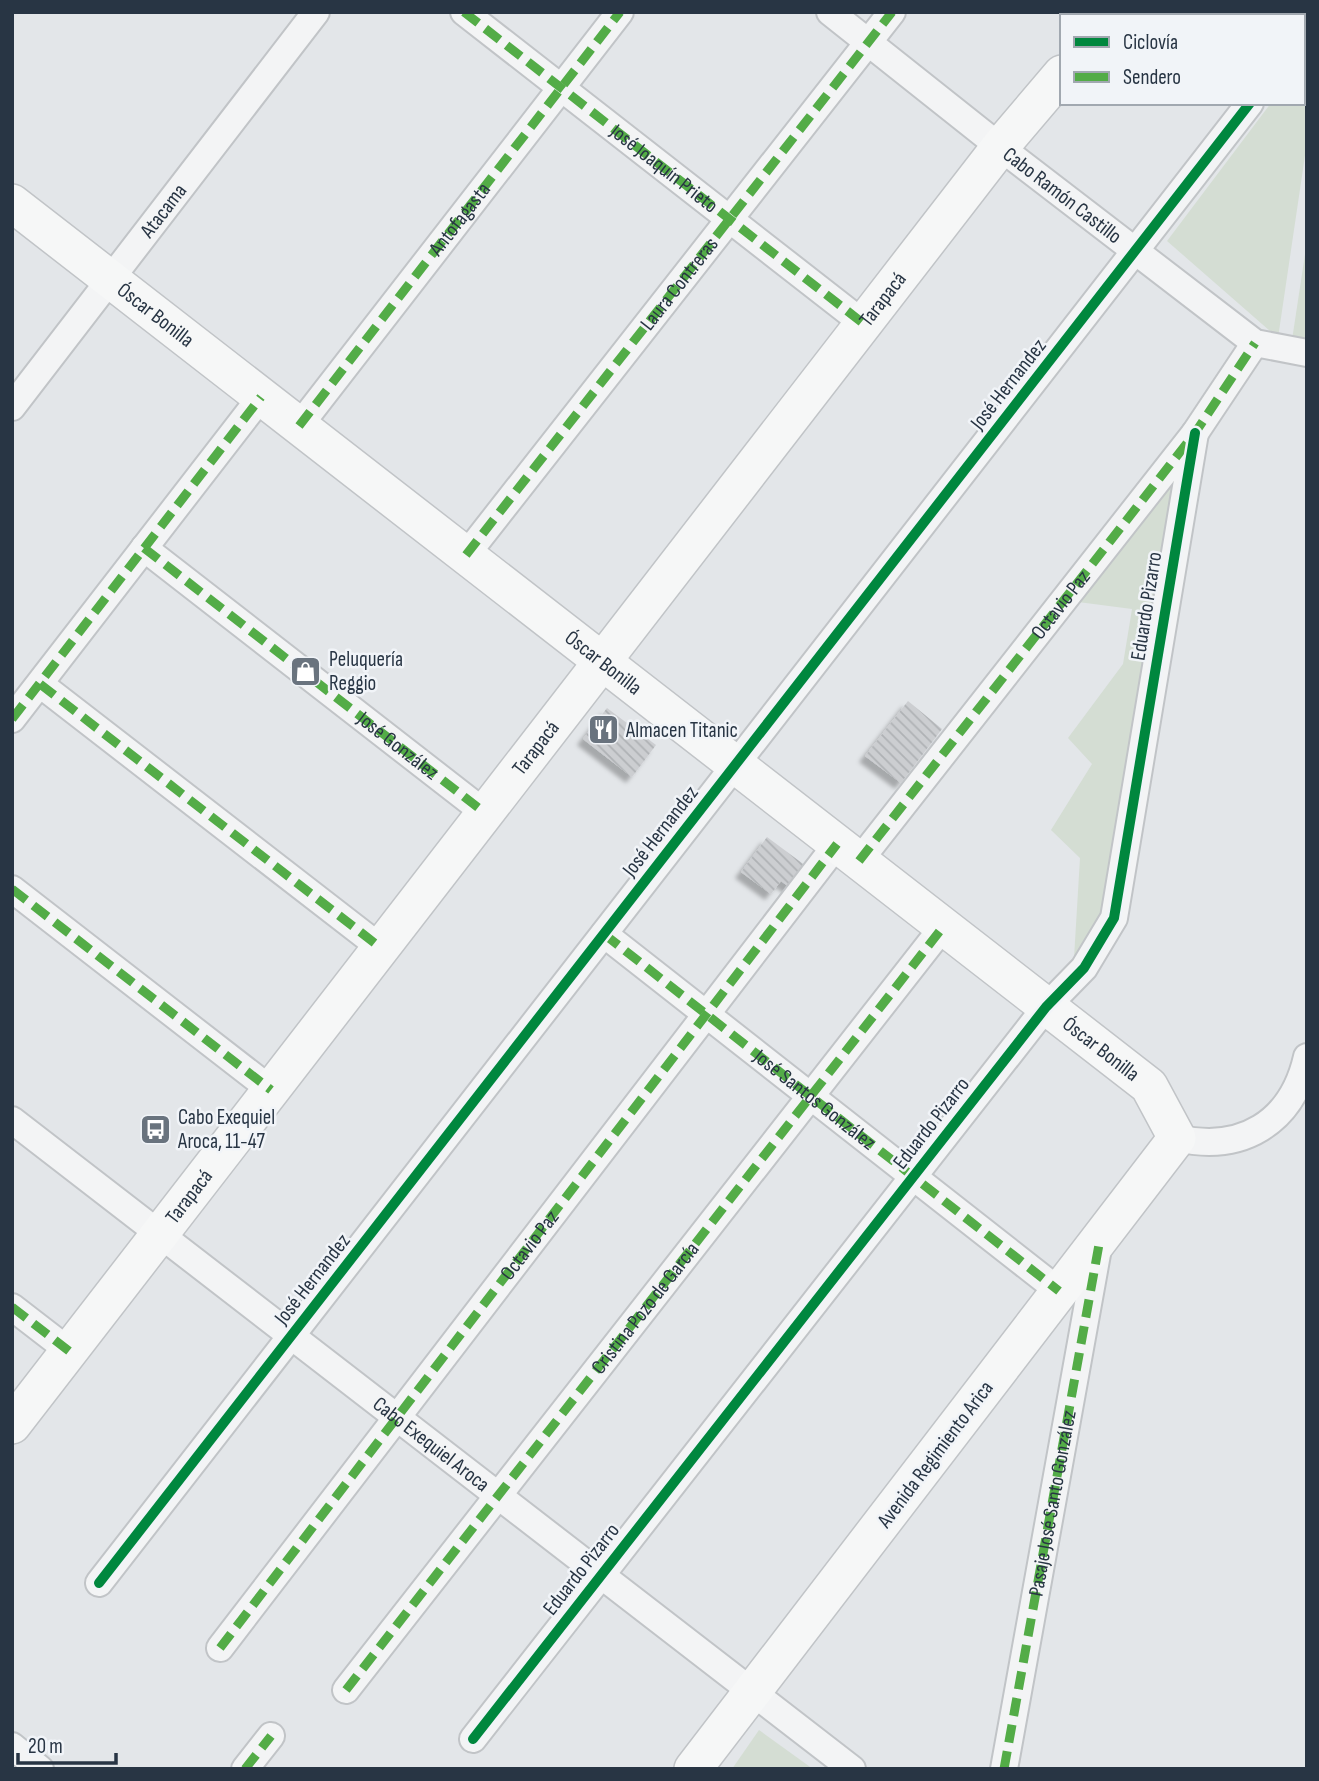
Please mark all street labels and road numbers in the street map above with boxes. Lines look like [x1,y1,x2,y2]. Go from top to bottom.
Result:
street label: José Joaquín Prieto [604,118,723,218]
street label: Cabo Ramón Castillo [998,142,1127,249]
street label: Antofagasta [423,178,496,262]
street label: Atacama [134,179,192,243]
street label: Laura Contreras [635,232,724,335]
street label: Tarapacá [854,267,912,332]
street label: Óscar Bonilla [112,277,199,353]
street label: José Hernandez [965,334,1052,435]
street label: Eduardo Pizarro [1126,550,1167,662]
street label: Octavio Paz [1026,565,1096,645]
street label: Óscar Bonilla [560,625,647,700]
street label: José González [352,706,444,786]
street label: Tarapacá [507,716,565,780]
street label: José Hernandez [617,781,704,882]
street label: Óscar Bonilla [1057,1012,1144,1087]
street label: José Santos González [748,1044,881,1156]
street label: Eduardo Pizarro [888,1072,975,1174]
street label: Tarapacá [160,1164,218,1229]
street label: Octavio Paz [495,1205,565,1285]
street label: José Hernandez [269,1229,356,1330]
street label: Cristina Pozo de García [586,1238,704,1379]
street label: Avenida Regimiento Arica [871,1376,999,1533]
street label: Cabo Exequiel Aroca [368,1392,494,1497]
street label: Pasaje José Santo González [1024,1408,1082,1598]
street label: Eduardo Pizarro [538,1518,625,1620]

